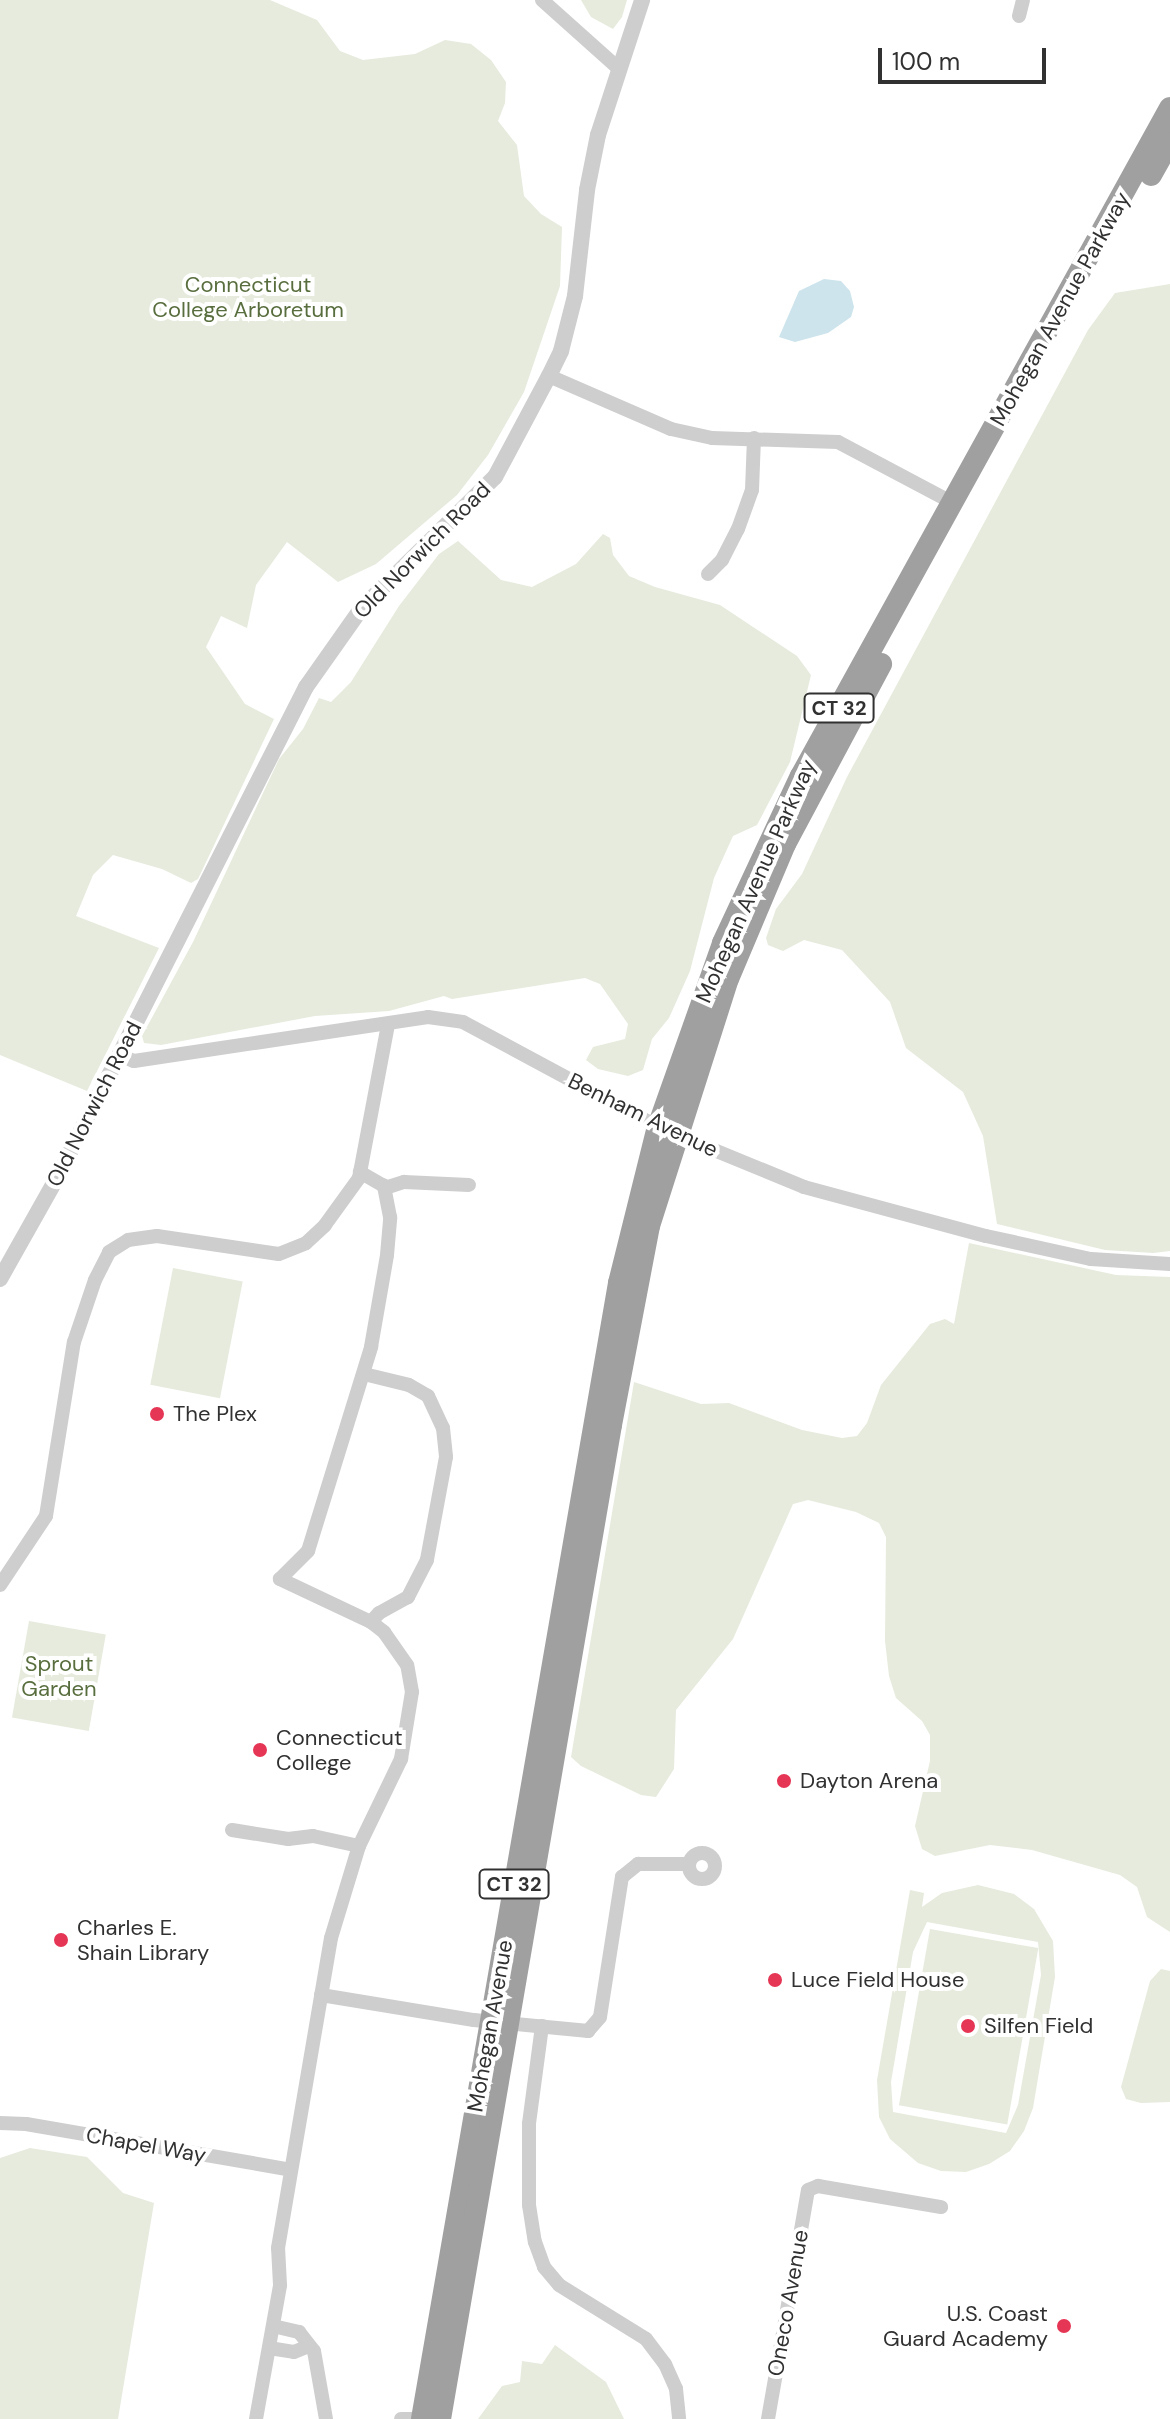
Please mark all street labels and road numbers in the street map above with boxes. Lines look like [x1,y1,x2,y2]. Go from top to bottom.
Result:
street label: Mohegan Avenue Parkway [985,187,1135,431]
street label: Old Norwich Road [348,476,496,624]
road number: CT 32 [803,692,875,724]
street label: Mohegan Avenue Parkway [690,755,822,1007]
street label: Old Norwich Road [41,1017,147,1191]
street label: Benham Avenue [564,1067,722,1163]
road number: CT 32 [478,1868,550,1900]
street label: Mohegan Avenue [462,1938,518,2114]
street label: Chapel Way [84,2121,208,2169]
street label: Oneco Avenue [762,2228,814,2378]

